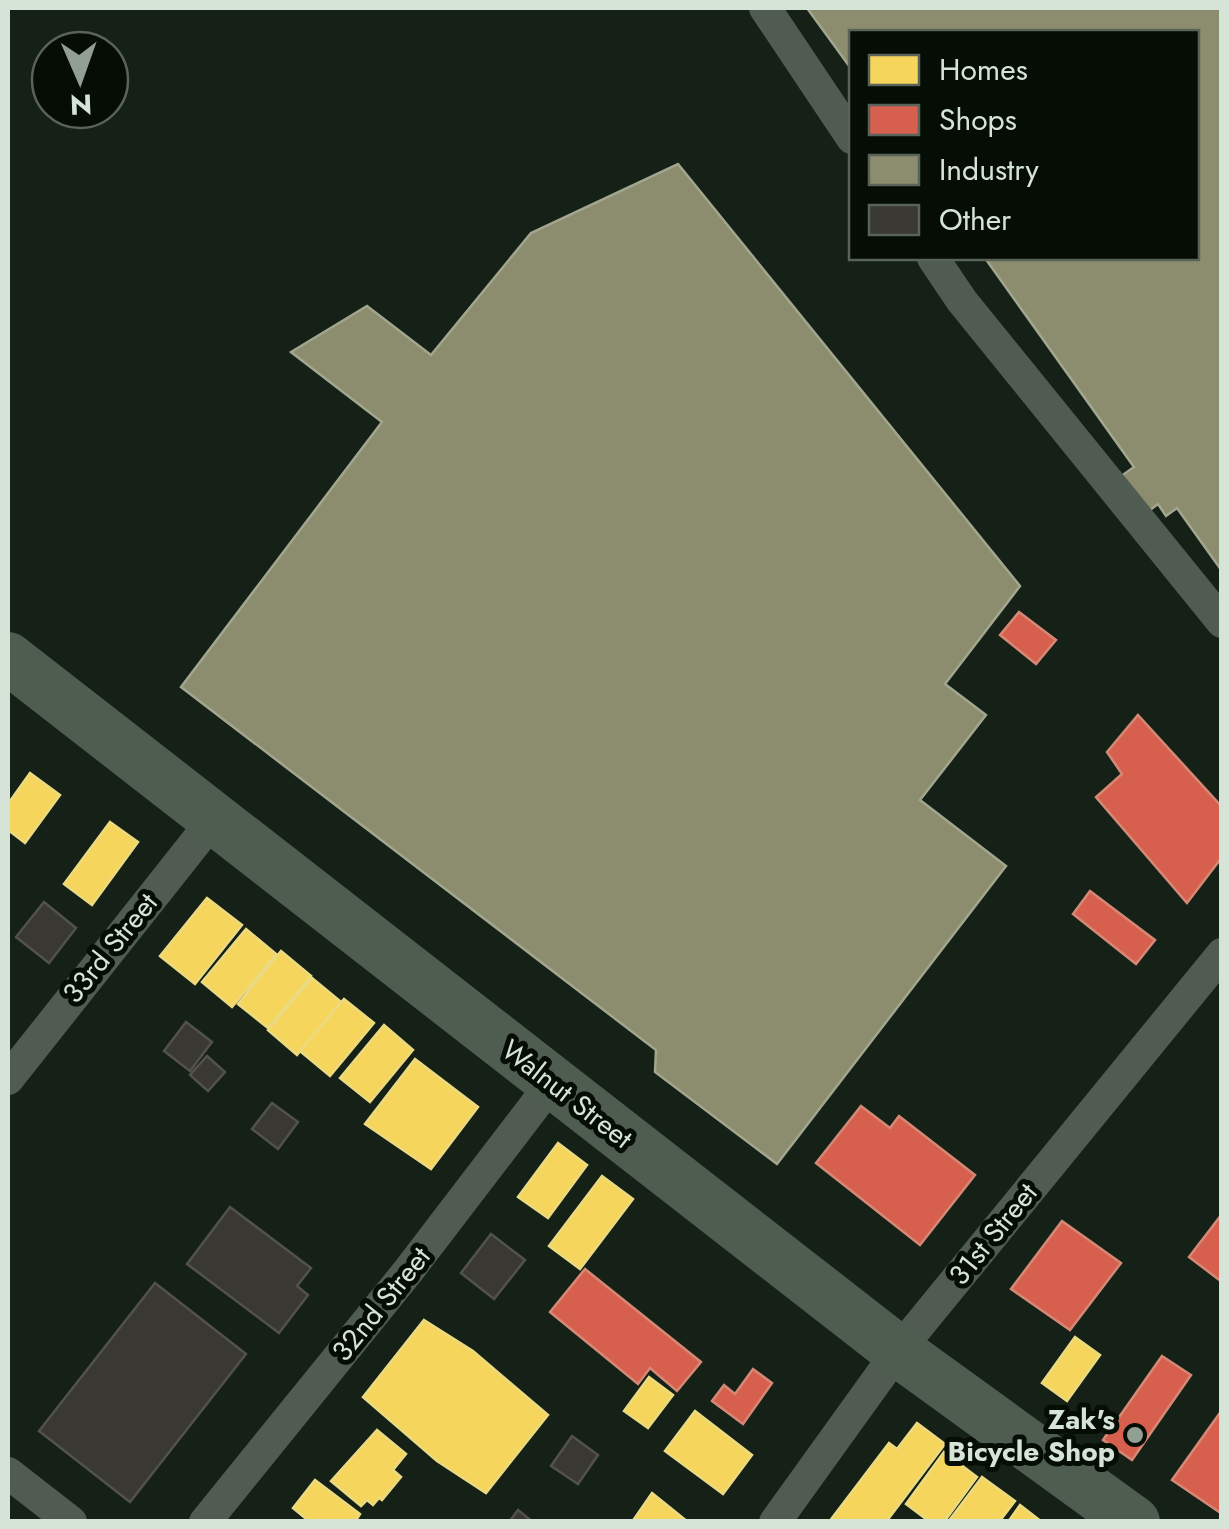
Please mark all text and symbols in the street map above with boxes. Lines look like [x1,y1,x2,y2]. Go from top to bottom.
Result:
north arrow [30,30,130,130]
legend [849,30,1199,260]
text: Homes [939,48,1028,91]
text: N [69,84,93,125]
text: Shops [939,98,1017,141]
text: Industry [939,148,1039,191]
text: Other [939,198,1012,241]
street label: 33rd Street [53,884,167,1012]
street label: Walnut Street [493,1030,641,1158]
street label: 31st Street [939,1174,1047,1294]
street label: 32nd Street [322,1238,440,1370]
place label: Zak's Bicycle Shop [948,1399,1115,1472]
marker: Zak's Bicycle Shop [1124,1424,1146,1446]

